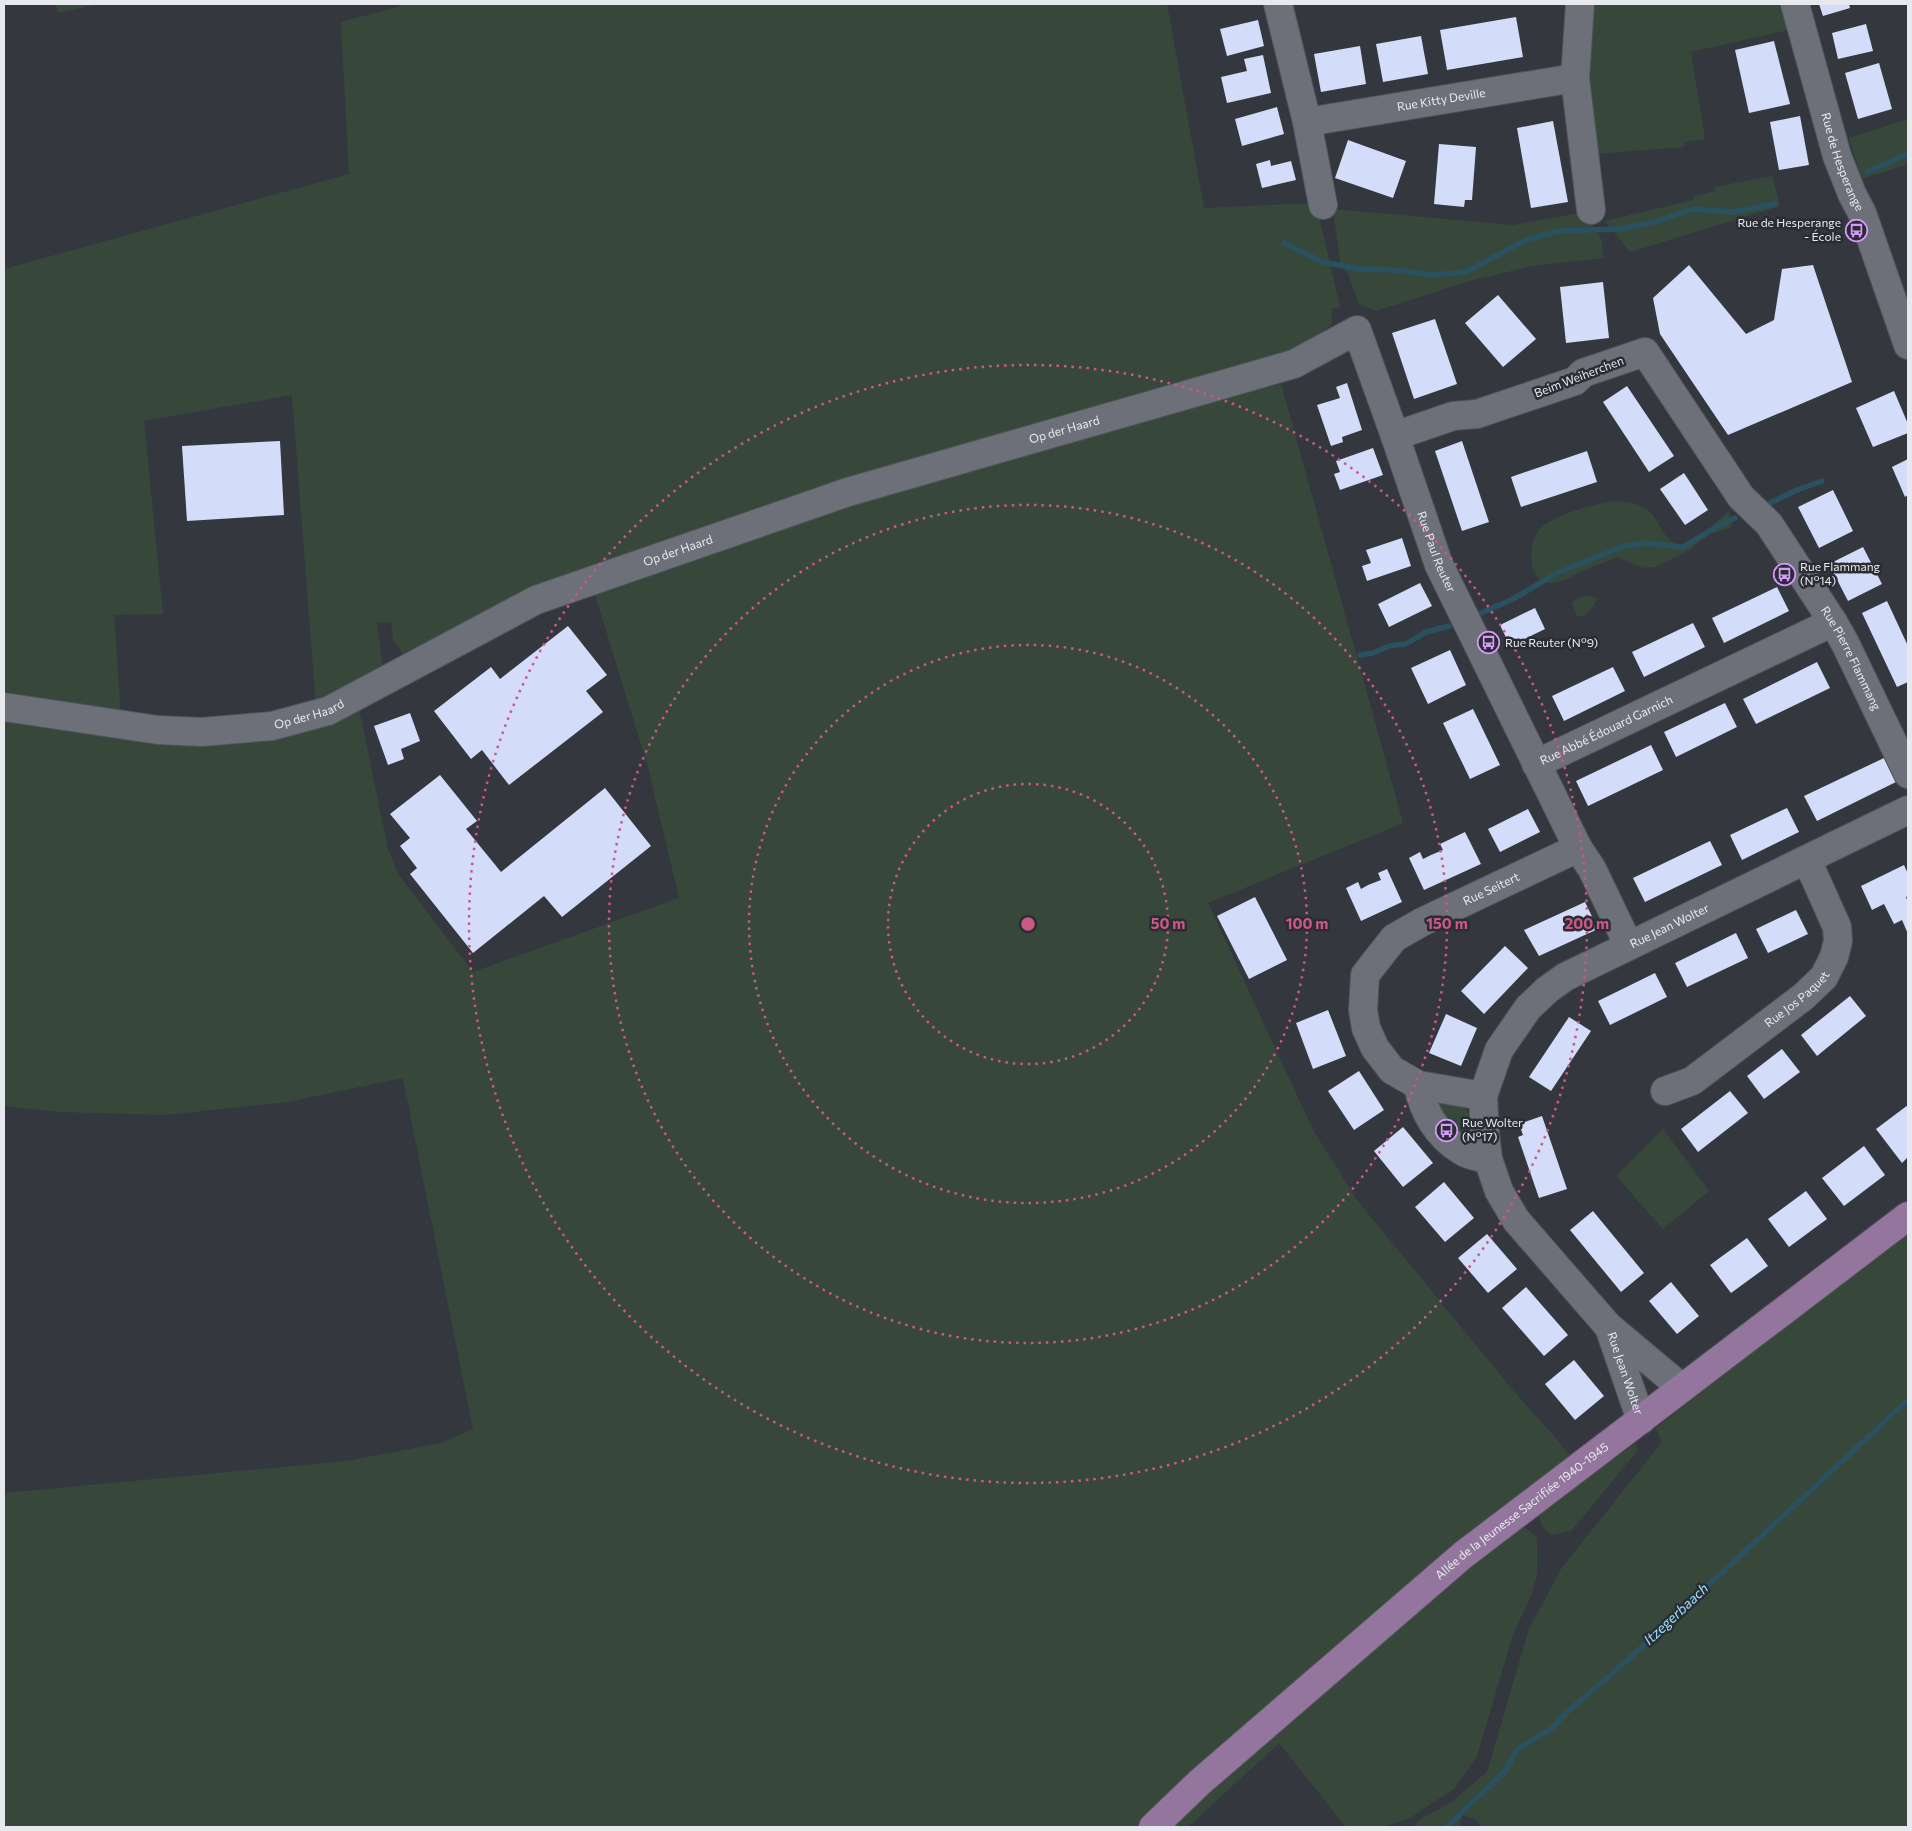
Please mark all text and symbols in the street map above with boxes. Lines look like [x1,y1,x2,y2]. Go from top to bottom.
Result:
street label: Rue Kitty Deville [1396,85,1486,113]
street label: Rue de Hesperange [1819,111,1868,213]
place label: Rue de Hesperange - École [1737,215,1841,243]
bus stop icon: Rue de Hesperange - École [1845,218,1869,242]
street label: Beim Weiherchen [1532,353,1625,400]
street label: Op der Haard [1027,412,1101,446]
street label: Rue Paul Reuter [1415,509,1459,594]
street label: Op der Haard [641,531,714,568]
place label: Rue Flammang (N°14) [1800,559,1881,587]
bus stop icon: Rue Flammang (N°14) [1772,562,1796,586]
street label: Rue Pierre Flammang [1819,603,1884,713]
bus stop icon: Rue Reuter (N°9) [1477,631,1501,655]
place label: Rue Reuter (N°9) [1505,635,1598,649]
street label: Rue Abbé Édouard Garnich [1537,692,1674,767]
street label: Op der Haard [272,696,346,731]
street label: Rue Seitert [1460,869,1521,908]
street label: Rue Jean Wolter [1627,900,1711,950]
text: 50 m [1151,914,1185,932]
text: 100 m [1286,914,1328,932]
text: 150 m [1426,914,1468,932]
text: 200 m [1565,914,1609,932]
centre of rings [1019,915,1037,933]
street label: Rue Jos Paquet [1761,969,1832,1030]
place label: Rue Wolter (N°17) [1462,1115,1523,1143]
bus stop icon: Rue Wolter (N°17) [1434,1118,1458,1142]
street label: Rue Jean Wolter [1605,1330,1647,1416]
street label: Allée de la Jeunesse Sacrifiée 1940-1945 [1432,1439,1611,1582]
water label: Itzegerbaach [1640,1579,1712,1648]

